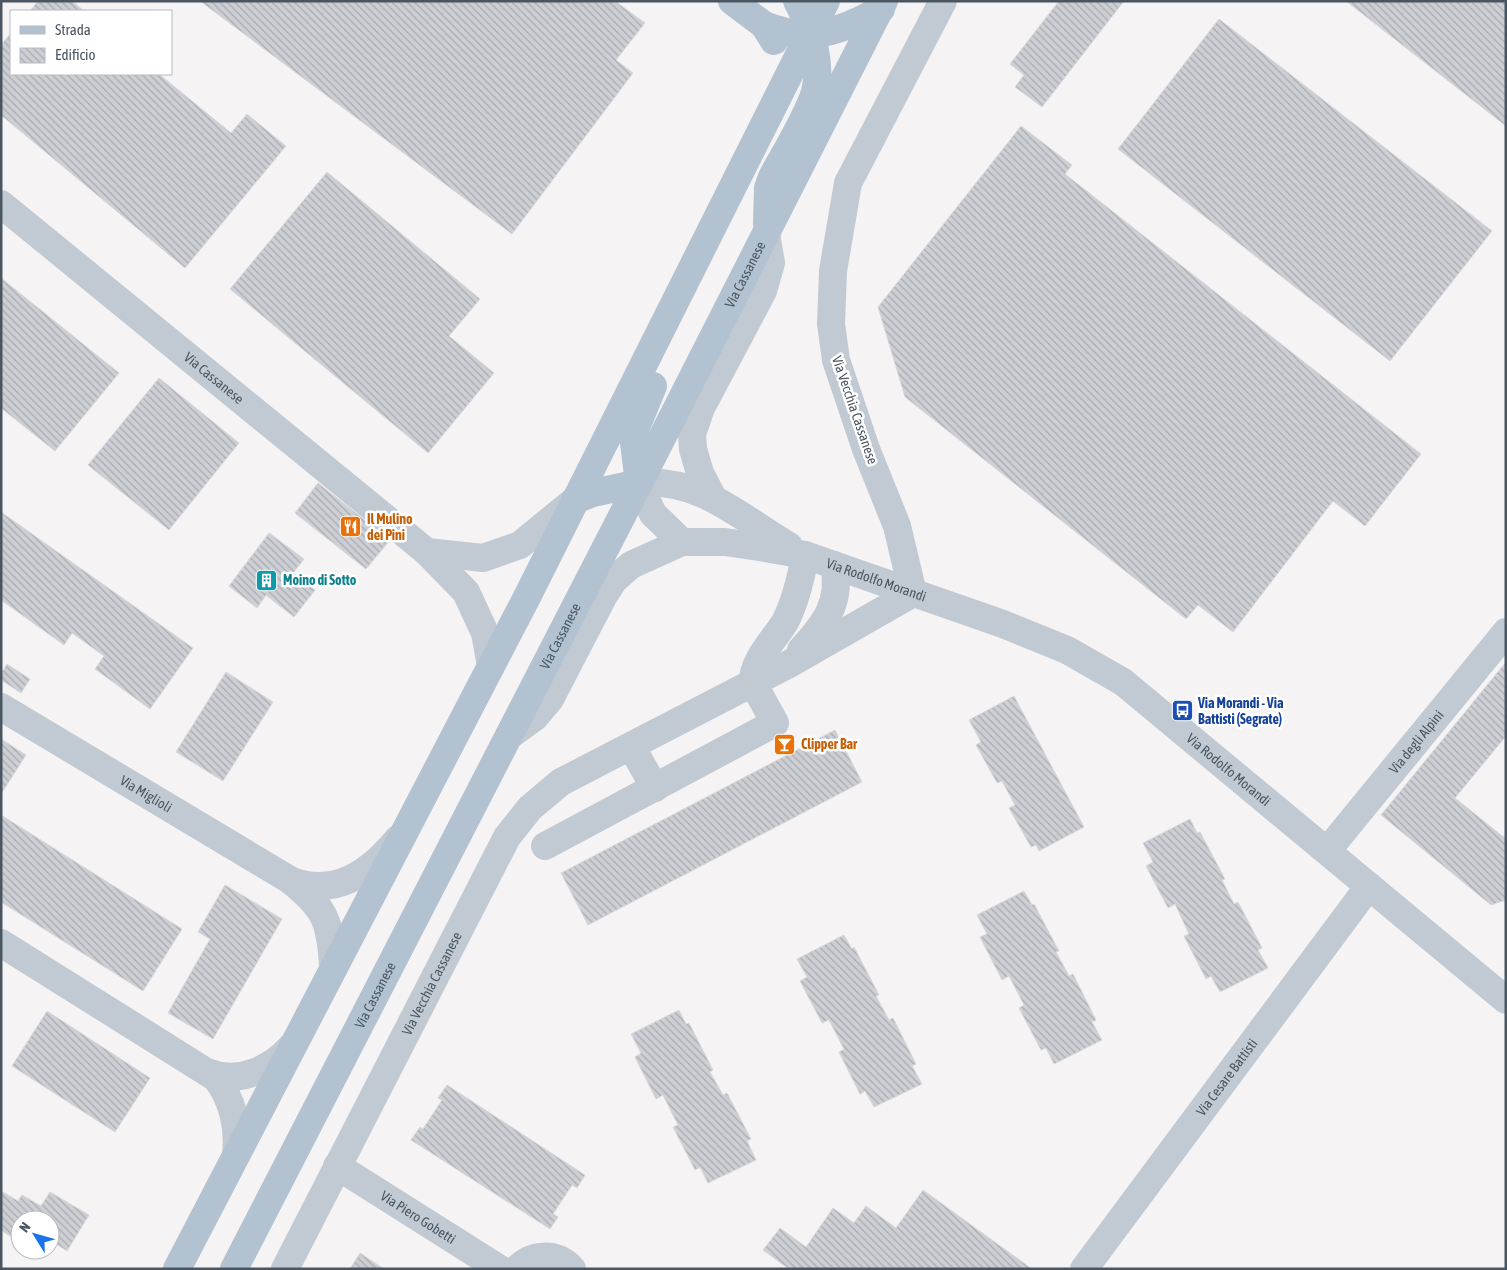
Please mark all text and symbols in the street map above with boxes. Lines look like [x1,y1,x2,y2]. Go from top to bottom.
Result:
legend [10,10,172,75]
text: Strada [55,21,91,38]
text: Edificio [55,46,96,63]
street label: Via Cassanese [721,239,768,310]
street label: Via Cassanese [181,349,247,407]
street label: Via Vecchia Cassanese [829,354,881,466]
place label: Il Mulino dei Pini [367,511,413,543]
restaurant icon: Il Mulino dei Pini [339,515,363,539]
street label: Via Rodolfo Morandi [824,555,928,605]
building icon: Moino di Sotto [255,568,279,592]
place label: Moino di Sotto [283,572,357,588]
street label: Via Cassanese [536,600,584,672]
place label: Via Morandi - Via Battisti (Segrate) [1197,695,1284,727]
bus stop icon: Via Morandi - Via Battisti (Segrate) [1170,699,1194,723]
street label: Via degli Alpini [1386,707,1447,777]
street label: Via Rodolfo Morandi [1183,730,1274,809]
bar icon: Clipper Bar [773,732,797,756]
place label: Clipper Bar [801,736,858,752]
street label: Via Miglioli [117,772,175,815]
street label: Via Vecchia Cassanese [399,929,465,1038]
street label: Via Cassanese [351,959,399,1031]
street label: Via Cesare Battisti [1193,1036,1261,1119]
street label: Via Piero Gobetti [378,1188,459,1247]
north arrow [10,1210,60,1260]
text: N [16,1219,33,1235]

